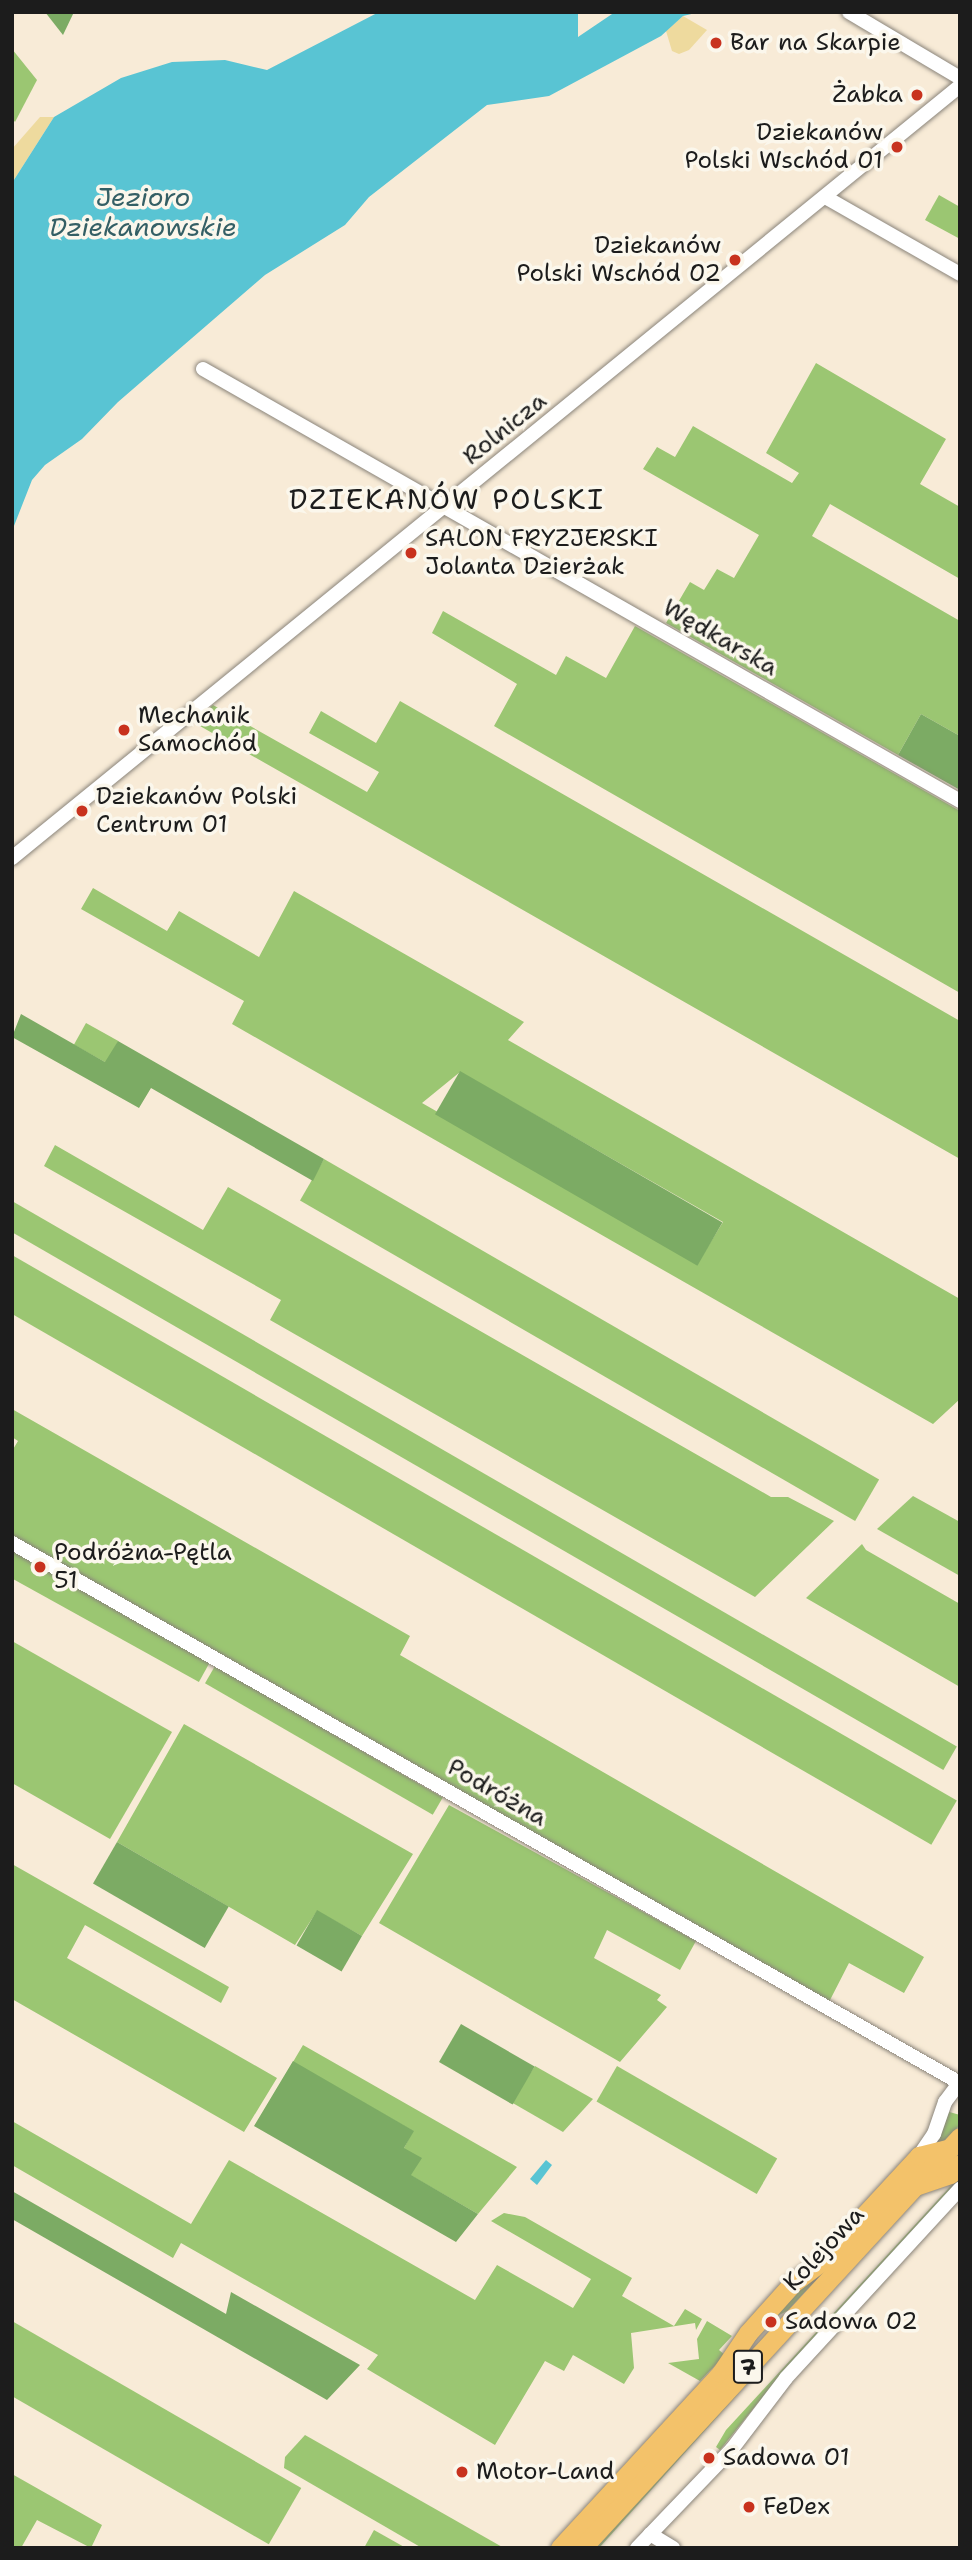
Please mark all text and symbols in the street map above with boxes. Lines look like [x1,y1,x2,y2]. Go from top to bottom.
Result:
place label: Bar na Skarpie [730,29,901,57]
marker: Bar na Skarpie [708,35,724,51]
place label: Żabka [832,81,903,109]
marker: Żabka [909,87,925,103]
place label: Dziekanów Polski Wschód 01 [684,119,883,175]
marker: Dziekanów Polski Wschód 01 [889,139,905,155]
water label: Jezioro Dziekanowskie [49,181,237,242]
place label: Dziekanów Polski Wschód 02 [516,232,721,288]
marker: Dziekanów Polski Wschód 02 [727,252,743,268]
street label: Rolnicza [458,387,552,471]
district label: DZIEKANÓW POLSKI [291,482,603,516]
place label: SALON FRYZJERSKI Jolanta Dzierżak [425,525,658,581]
marker: SALON FRYZJERSKI Jolanta Dzierżak [403,545,419,561]
street label: Wędkarska [657,594,783,682]
place label: Mechanik Samochód [138,702,257,758]
marker: Mechanik Samochód [116,722,132,738]
place label: Dziekanów Polski Centrum 01 [96,783,297,839]
marker: Dziekanów Polski Centrum 01 [74,803,90,819]
place label: Podróżna-Pętla 51 [54,1539,232,1595]
marker: Podróżna-Pętla 51 [32,1559,48,1575]
street label: Podróżna [442,1753,552,1833]
street label: Kolejowa [778,2201,870,2297]
place label: Sadowa 02 [785,2308,918,2336]
marker: Sadowa 02 [763,2314,779,2330]
road number: 7 [732,2348,764,2386]
place label: Sadowa 01 [723,2444,850,2472]
marker: Sadowa 01 [701,2450,717,2466]
place label: Motor-Land [476,2458,614,2486]
marker: Motor-Land [454,2464,470,2480]
place label: FeDex [763,2493,830,2521]
marker: FeDex [741,2499,757,2515]

